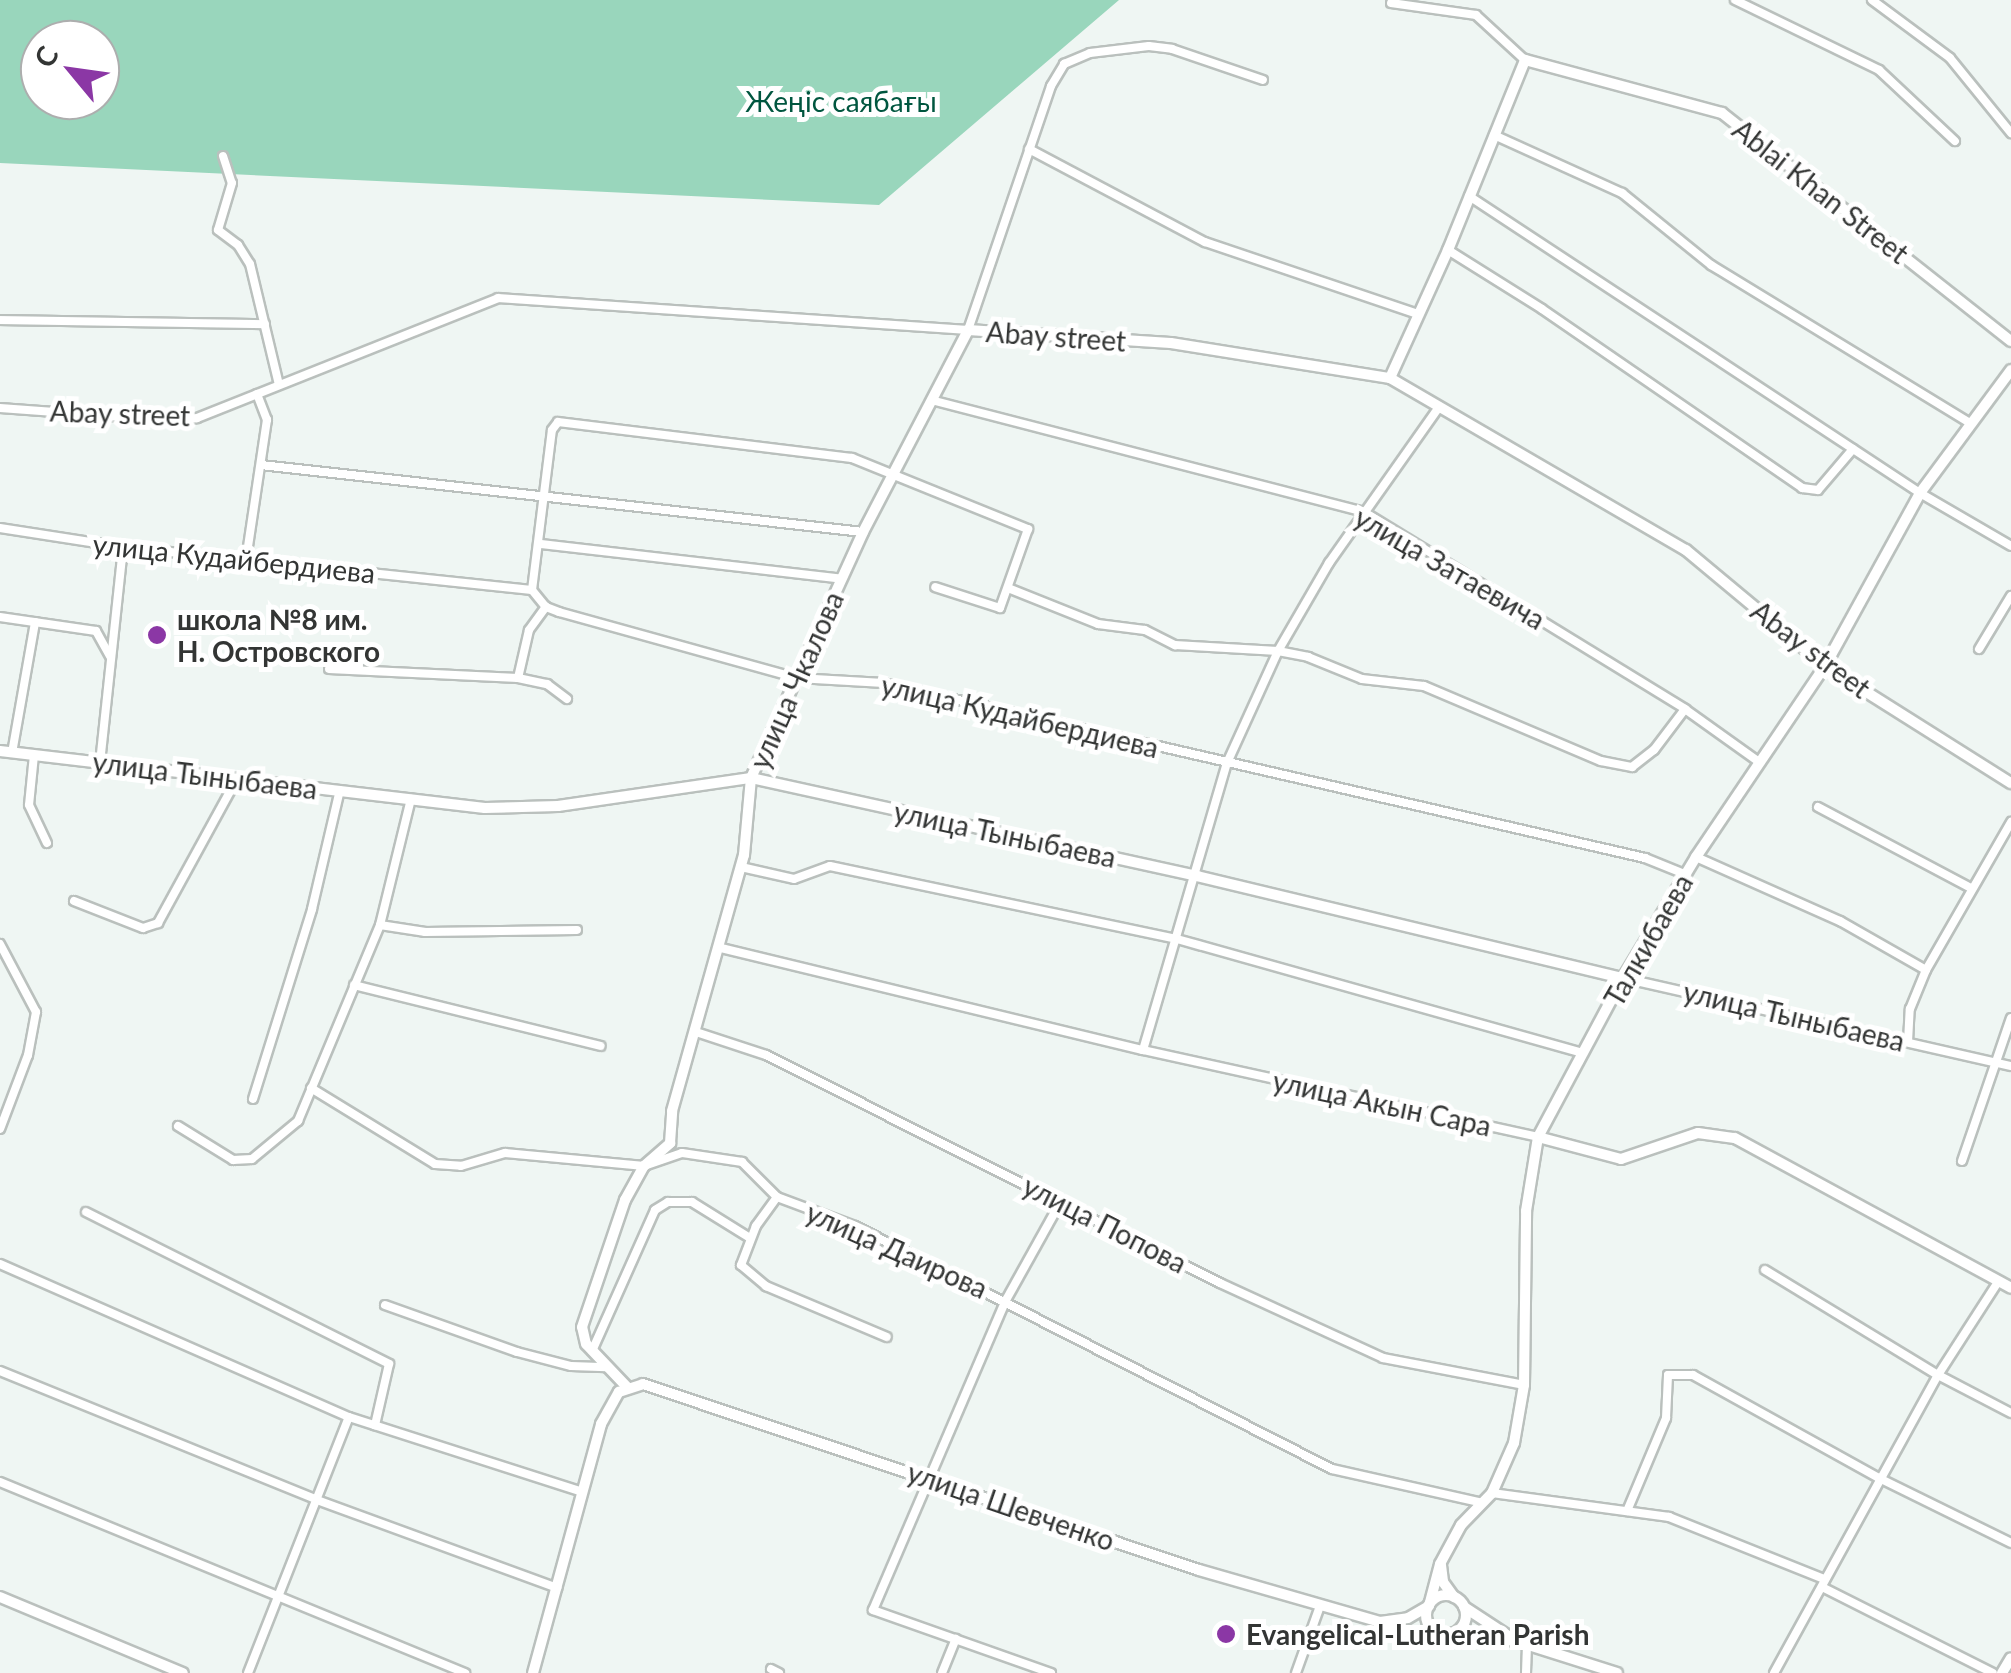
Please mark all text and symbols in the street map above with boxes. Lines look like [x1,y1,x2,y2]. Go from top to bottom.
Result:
north arrow [20,20,120,120]
text: С [26,40,65,73]
park label: Жеңіс саябағы [745,84,937,118]
street label: Ablai Khan Street [1726,112,1916,270]
street label: Abay street [984,314,1128,358]
street label: Abay street [49,394,191,432]
street label: улица Затаевича [1349,500,1551,636]
street label: улица Кудайбердиева [91,526,377,590]
street label: улица Чкалова [742,586,850,774]
street label: Abay street [1745,593,1877,705]
place label: школа №8 им. Н. Островского [177,602,380,668]
marker: школа №8 им. Н. Островского [146,624,168,646]
street label: улица Кудайбердиева [878,668,1162,764]
street label: улица Тыныбаева [91,745,319,805]
street label: улица Тыныбаева [891,794,1119,874]
street label: Талкибаева [1597,868,1699,1012]
street label: улица Тыныбаева [1680,974,1908,1058]
street label: улица Акын Сара [1270,1063,1494,1143]
street label: улица Попова [1018,1168,1192,1280]
street label: улица Даирова [801,1195,993,1305]
street label: улица Шевченко [903,1455,1119,1557]
place label: Evangelical-Lutheran Parish [1246,1617,1589,1651]
marker: Evangelical-Lutheran Parish [1215,1623,1237,1645]

